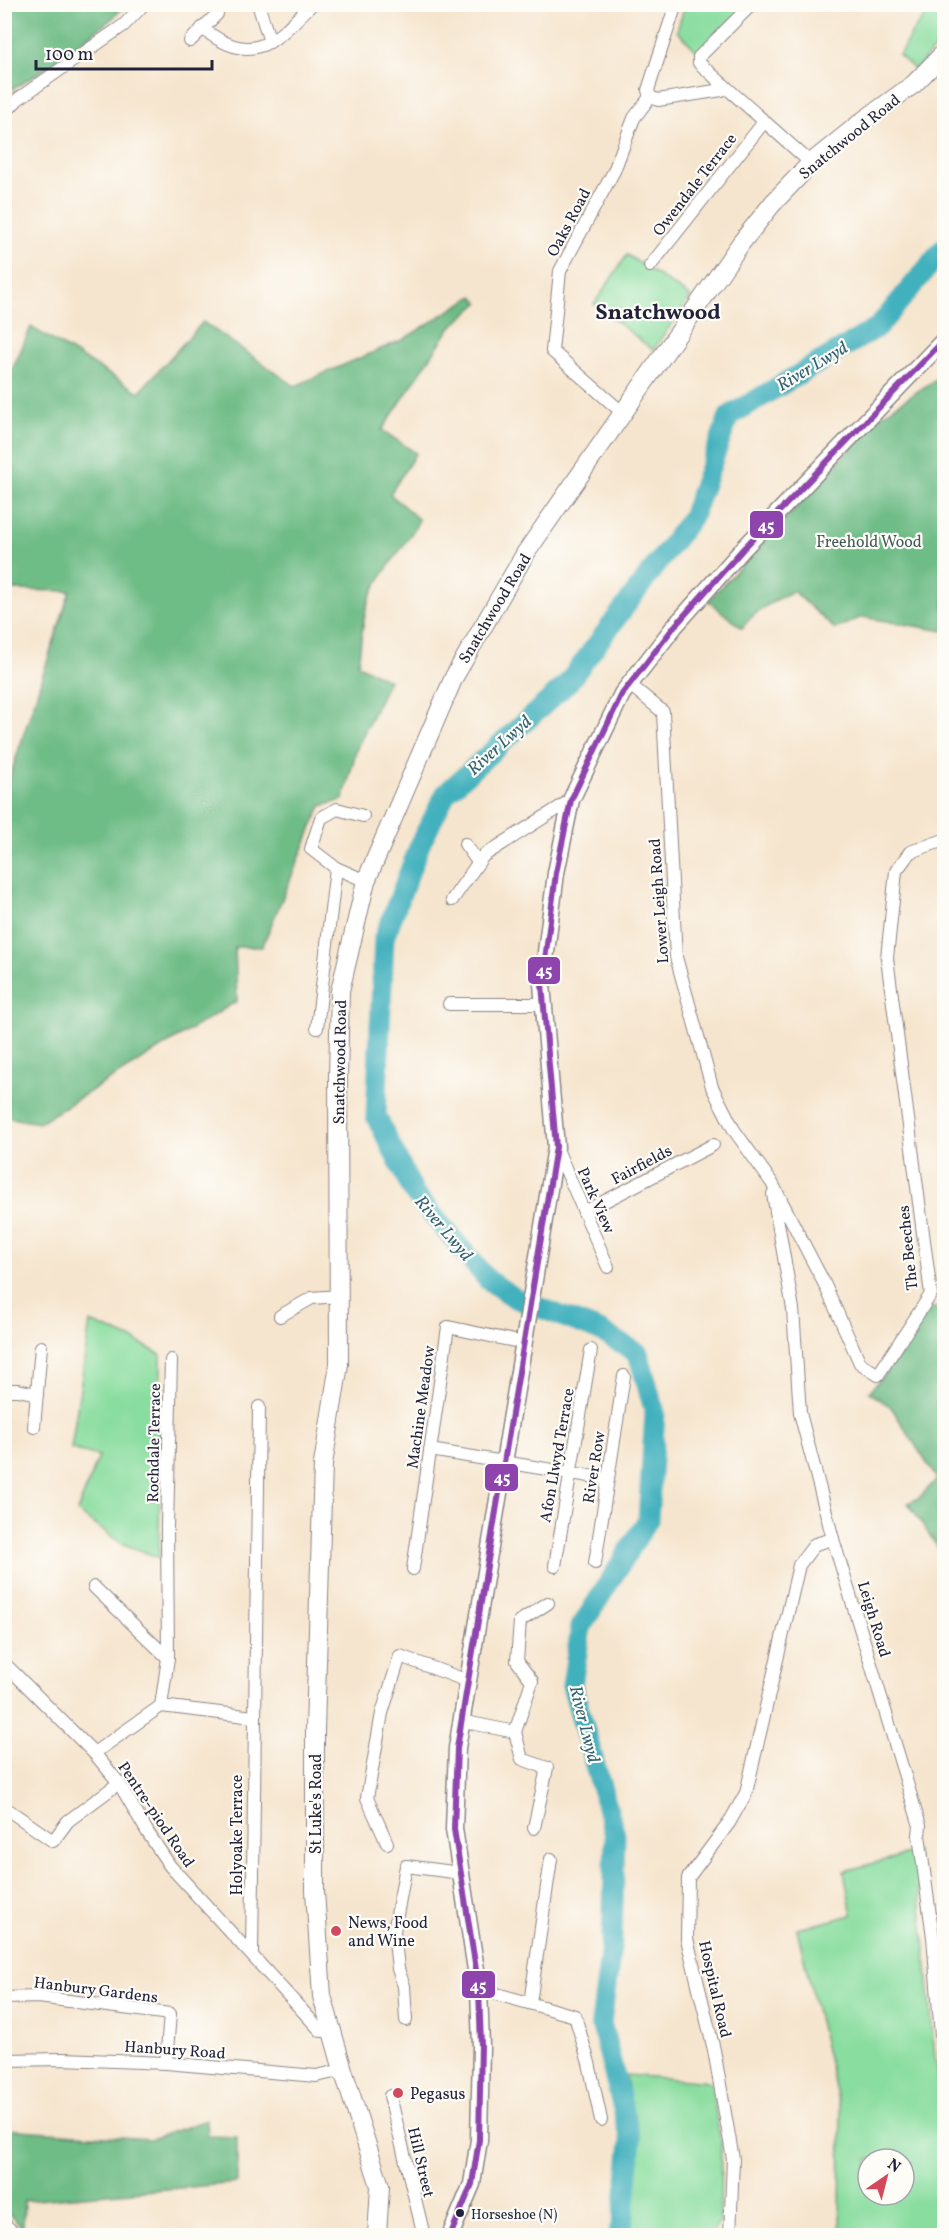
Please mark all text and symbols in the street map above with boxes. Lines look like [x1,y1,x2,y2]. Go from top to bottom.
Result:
scale bar [36,33,212,71]
text: 100 m [45,43,94,68]
street label: Snatchwood Road [795,90,906,185]
street label: Owendale Terrace [648,129,743,241]
street label: Oaks Road [543,185,597,261]
district label: Snatchwood [595,298,721,329]
water label: River Lwyd [772,336,853,398]
line badge: 45 [749,510,784,539]
text: 45 [757,516,775,538]
park label: Freehold Wood [816,532,922,554]
street label: Snatchwood Road [454,550,537,668]
water label: River Lwyd [462,710,538,782]
street label: Lower Leigh Road [645,838,675,964]
line badge: 45 [527,956,561,985]
text: 45 [535,961,553,983]
street label: Snatchwood Road [329,999,353,1125]
street label: Fairfields [608,1141,676,1191]
street label: Park View [571,1164,620,1238]
water label: River Lwyd [408,1191,478,1267]
street label: The Beeches [894,1204,924,1291]
street label: Machine Meadow [402,1344,442,1470]
street label: Rochdale Terrace [143,1383,167,1503]
street label: Afon Llwyd Terrace [535,1386,581,1524]
street label: River Row [578,1429,612,1505]
line badge: 45 [484,1463,519,1492]
text: 45 [493,1468,511,1490]
street label: Leigh Road [851,1579,895,1660]
water label: River Lwyd [562,1683,605,1766]
street label: St Luke's Road [306,1754,328,1854]
street label: Pentre-piod Road [112,1758,199,1872]
street label: Holyoake Terrace [227,1775,249,1895]
place label: News, Food and Wine [348,1913,428,1953]
marker: News, Food and Wine [329,1924,343,1938]
street label: Hospital Road [692,1939,736,2040]
line badge: 45 [461,1970,496,1999]
street label: Hanbury Gardens [32,1972,159,2010]
text: 45 [469,1976,487,1998]
street label: Hanbury Road [123,2036,226,2066]
place label: Pegasus [410,2084,466,2106]
marker: Pegasus [391,2086,405,2100]
street label: Hill Street [401,2125,439,2200]
north arrow [856,2147,916,2207]
text: N [882,2154,905,2179]
place label: Horseshoe (N) [471,2206,557,2225]
marker: Horseshoe (N) [454,2207,466,2219]

